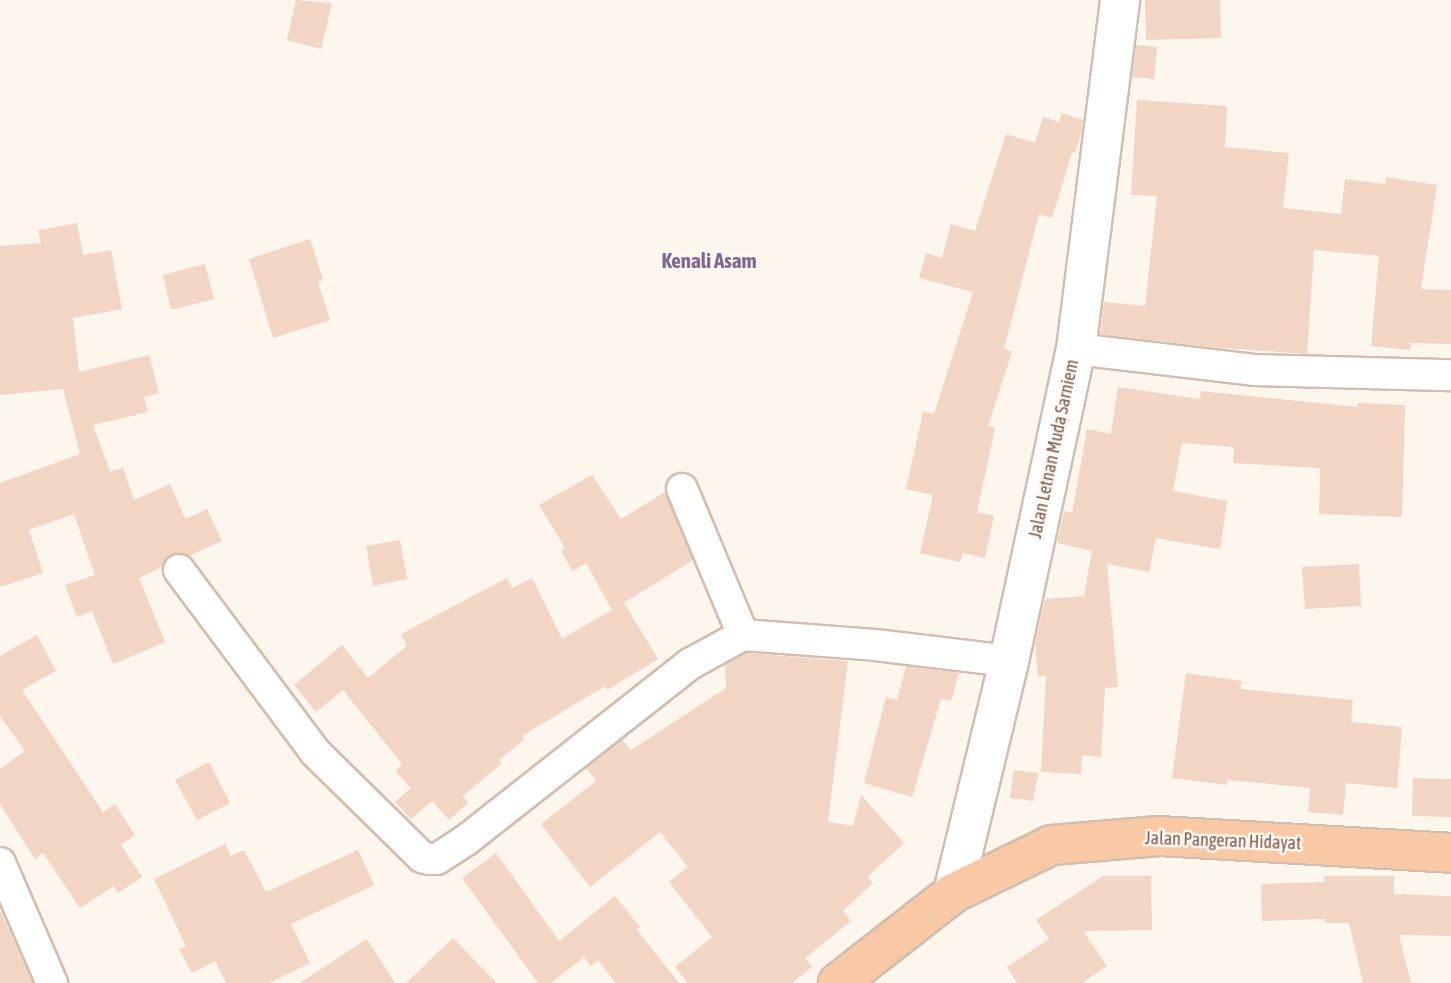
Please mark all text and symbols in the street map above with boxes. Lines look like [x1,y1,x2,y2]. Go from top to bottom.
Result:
district label: Kenali Asam [661,247,757,273]
street label: Jalan Letnan Muda Sarniem [1024,358,1084,540]
street label: Jalan Pangeran Hidayat [1144,827,1302,855]

